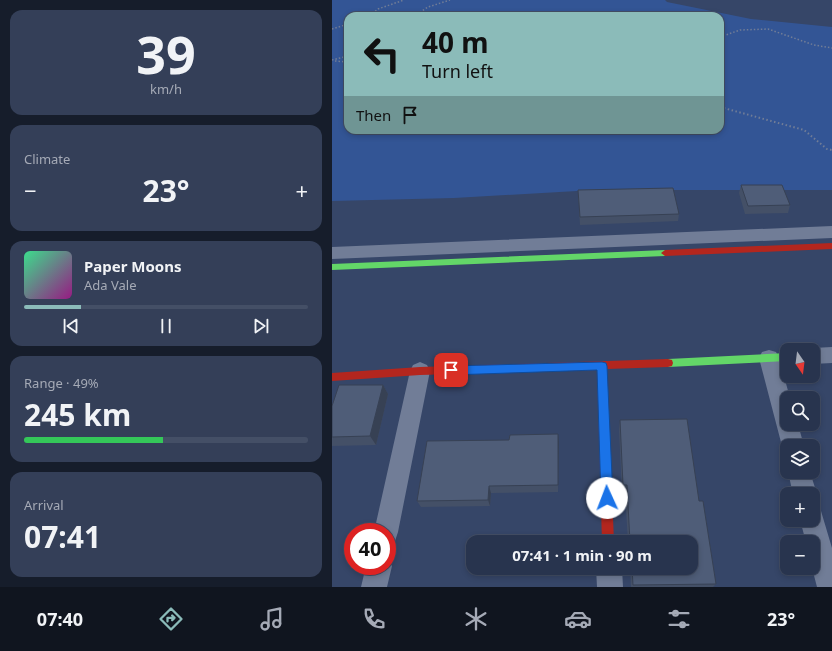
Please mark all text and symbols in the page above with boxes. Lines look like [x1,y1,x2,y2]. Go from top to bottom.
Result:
text: 39 [136,18,196,89]
text: 40 m [422,23,489,61]
icon: left [356,28,408,80]
text: Turn left [422,59,493,83]
text: km/h [150,80,182,98]
icon: arrive [399,104,421,126]
text: Then [356,105,391,125]
text: Climate [24,150,70,168]
text: 23° [142,170,190,211]
text: − [24,175,37,205]
text: + [295,175,308,205]
text: Paper Moons [84,256,182,276]
text: Ada Vale [84,276,137,294]
icon: previous [60,315,82,337]
icon: pause [155,315,177,337]
icon: next [250,315,272,337]
north arrow [780,343,820,383]
map controls [780,343,820,575]
pin [434,353,468,387]
icon: arrive [440,359,462,381]
text: Range · 49% [24,374,99,392]
button: search [780,391,820,431]
text: 245 km [24,394,131,435]
button: layers [780,439,820,479]
position arrow [586,477,628,519]
button: + [780,487,820,527]
text: Arrival [24,496,64,514]
text: 07:41 [24,516,101,557]
speed limit sign: 40 [344,523,396,575]
button: − [780,535,820,575]
text: 07:41 · 1 min · 90 m [512,545,652,565]
icon: directions [157,605,185,633]
icon: music [258,605,286,633]
icon: phone [360,605,388,633]
icon: climate [462,605,490,633]
icon: car [564,605,592,633]
icon: filters [665,605,693,633]
text: 07:40 [37,607,83,631]
text: 23° [767,607,795,631]

